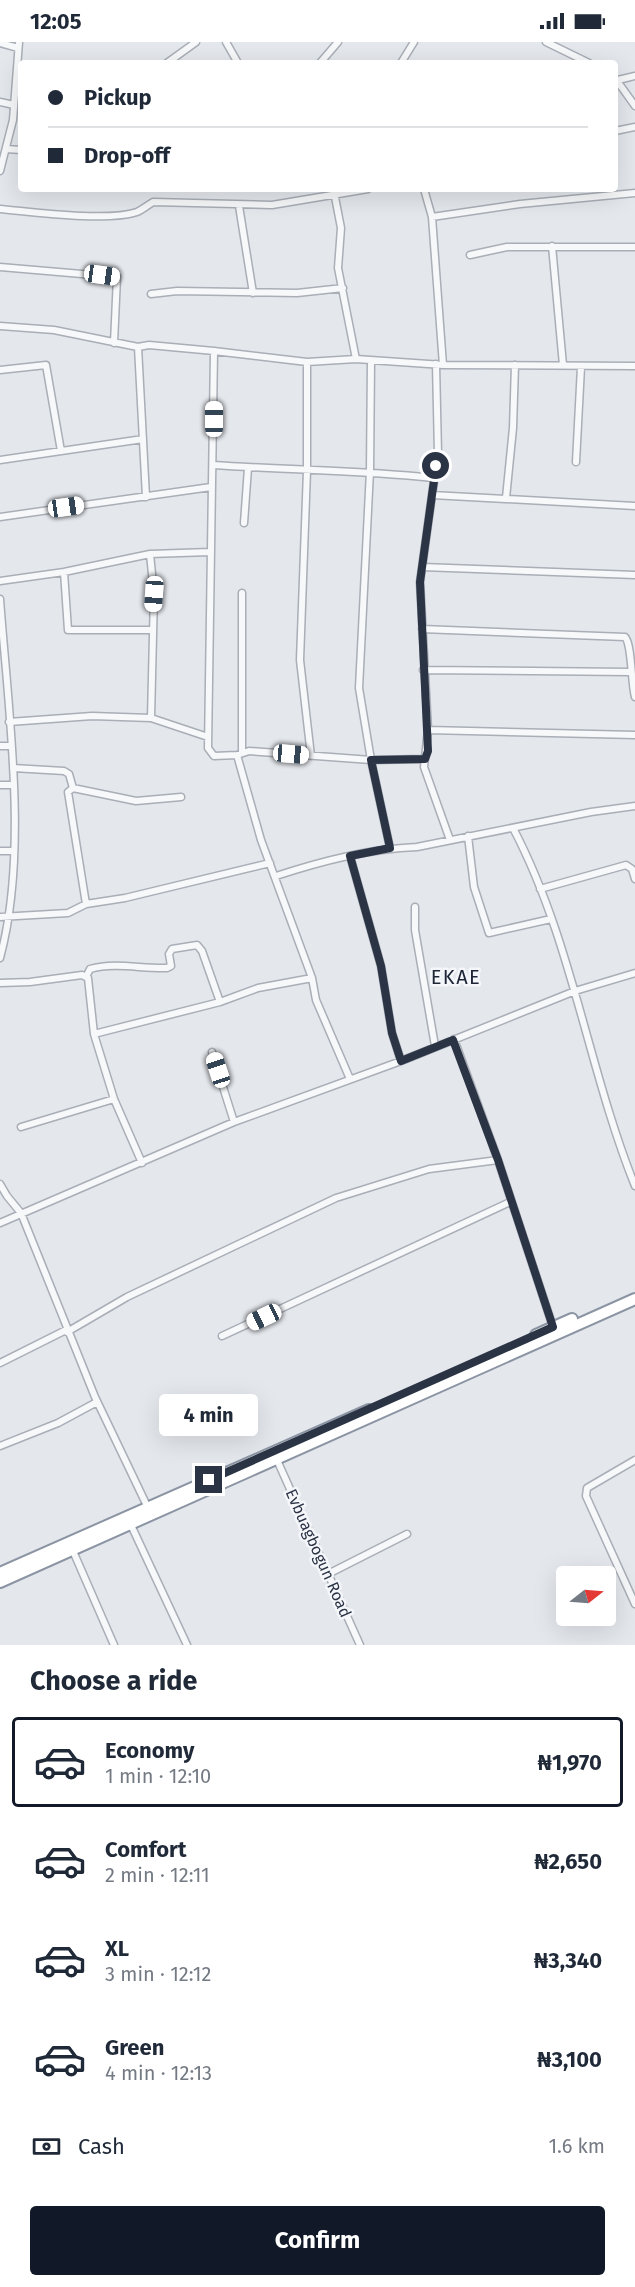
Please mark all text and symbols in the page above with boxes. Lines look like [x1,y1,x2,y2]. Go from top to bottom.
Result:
text: 12:05 [30,8,82,35]
text: Pickup [84,84,152,111]
text: Drop-off [84,142,170,169]
car [83,264,121,286]
car [205,401,223,437]
route start [422,452,449,479]
car [47,496,85,518]
car [144,575,164,613]
car [272,743,310,765]
district label: EKAE [431,965,481,989]
car [204,1050,232,1090]
car [244,1301,284,1333]
callout: 4 min [160,1393,258,1435]
text: 4 min [183,1403,234,1427]
route end [195,1466,222,1493]
street label: Evbuagbogun Road [282,1486,355,1620]
north arrow [556,1566,616,1626]
map controls [556,1566,616,1626]
text: Choose a ride [30,1665,197,1697]
icon: car [33,1735,87,1789]
text: Economy [105,1737,194,1764]
text: ₦1,970 [538,1749,602,1776]
text: 1 min · 12:10 [105,1764,211,1788]
icon: car [33,1834,87,1888]
text: Comfort [105,1836,186,1863]
text: ₦2,650 [534,1848,602,1875]
text: 2 min · 12:11 [105,1863,210,1887]
icon: car [33,1933,87,1987]
text: XL [105,1935,129,1962]
text: ₦3,340 [534,1947,602,1974]
text: 3 min · 12:12 [105,1962,211,1986]
icon: car [33,2032,87,2086]
text: Green [105,2034,164,2061]
text: ₦3,100 [537,2046,602,2073]
text: 4 min · 12:13 [105,2061,212,2085]
icon: cash [30,2130,63,2163]
text: Cash [78,2133,125,2160]
text: 1.6 km [548,2134,605,2158]
button: Confirm [30,2206,605,2275]

